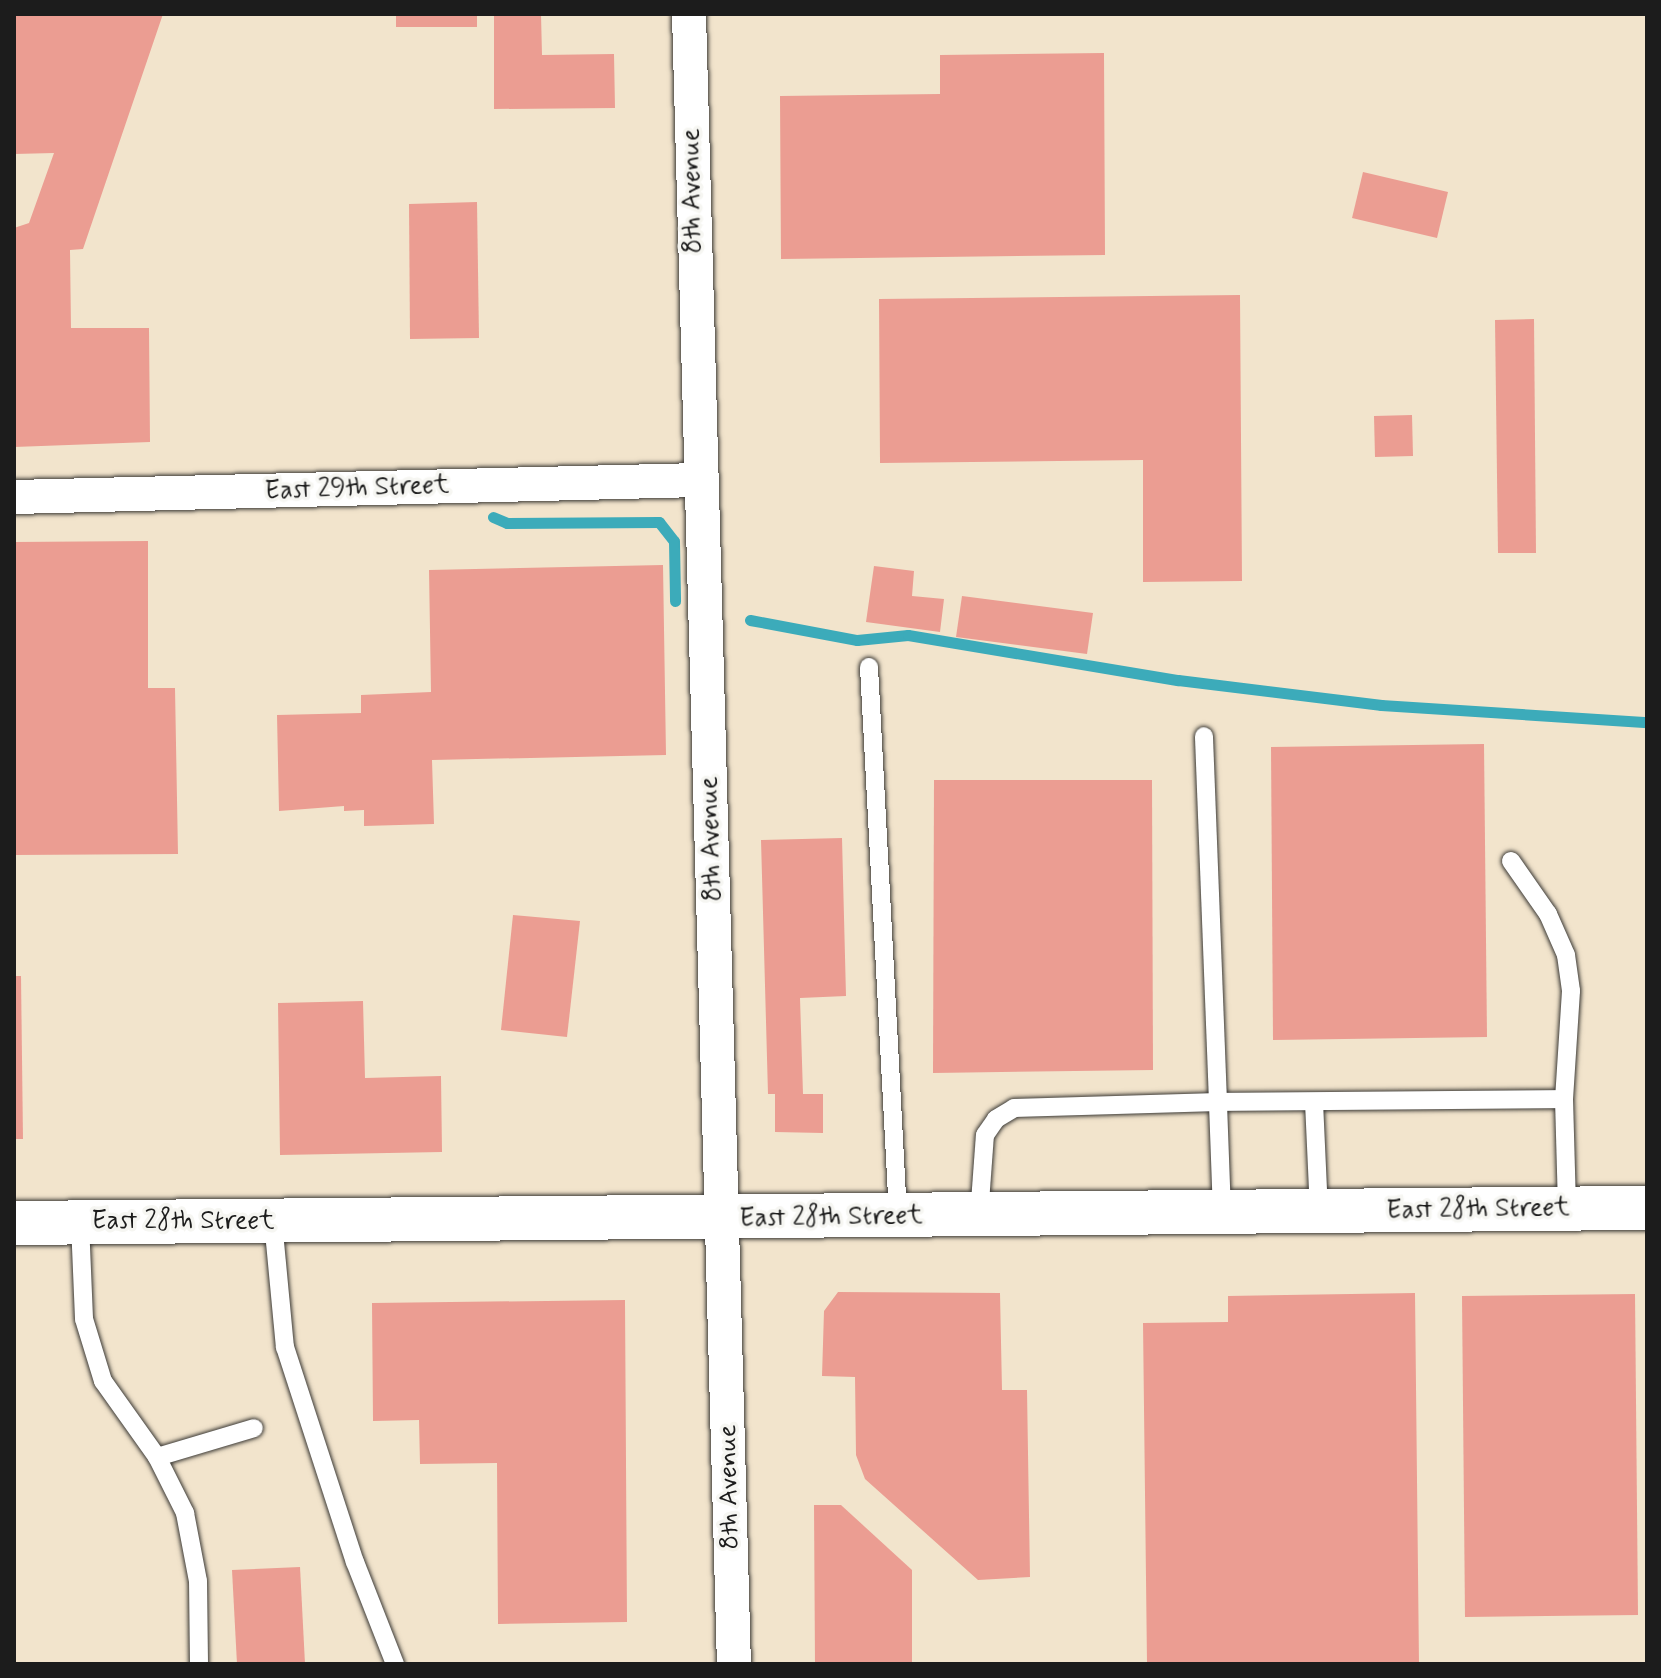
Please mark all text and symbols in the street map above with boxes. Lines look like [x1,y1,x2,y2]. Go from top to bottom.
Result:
street label: 8th Avenue [676,128,710,254]
street label: East 29th Street [264,470,450,508]
street label: 8th Avenue [694,776,730,902]
street label: East 28th Street [1386,1193,1570,1227]
street label: East 28th Street [739,1201,923,1235]
street label: East 28th Street [91,1206,275,1238]
street label: 8th Avenue [713,1424,747,1550]

